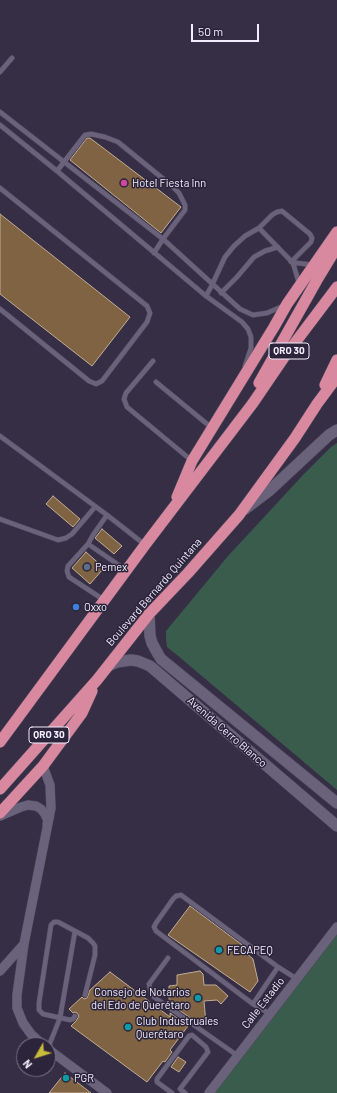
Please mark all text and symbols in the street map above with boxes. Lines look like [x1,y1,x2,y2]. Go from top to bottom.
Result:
scale bar [193,16,261,42]
text: 50 m [198,24,223,38]
place label: Hotel Fiesta Inn [132,176,206,190]
marker: Hotel Fiesta Inn [119,178,129,188]
road number: QRO 30 [269,343,309,359]
street label: Boulevard Bernardo Quintana [104,535,204,649]
place label: Pemex [95,560,127,574]
marker: Pemex [82,562,92,572]
place label: Oxxo [84,600,107,614]
marker: Oxxo [71,602,81,612]
street label: Avenida Cerro Blanco [185,694,269,770]
road number: QRO 30 [29,727,69,743]
place label: FECAPEQ [227,943,273,957]
marker: FECAPEQ [214,945,224,955]
street label: Calle Estadio [239,975,287,1031]
place label: Consejo de Notarios del Edo de Querétaro [91,985,190,1011]
marker: Consejo de Notarios del Edo de Querétaro [193,993,203,1003]
place label: Club Industruales Querétaro [136,1014,218,1040]
marker: Club Industruales Querétaro [123,1022,133,1032]
north arrow [16,1037,56,1077]
text: N [20,1057,34,1071]
place label: PGR [74,1071,94,1085]
marker: PGR [61,1073,71,1083]

